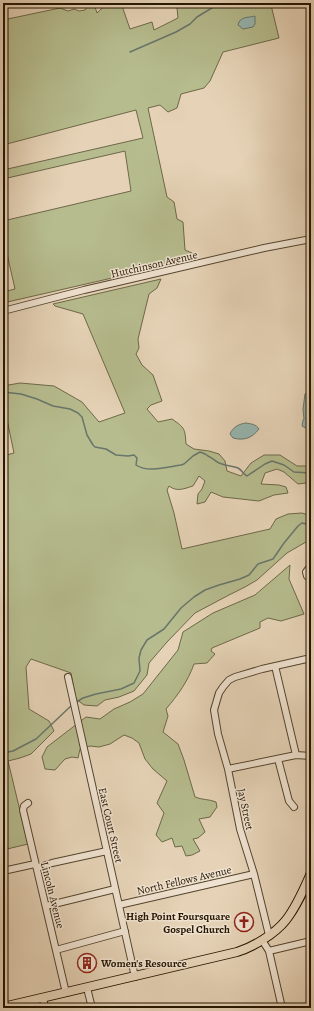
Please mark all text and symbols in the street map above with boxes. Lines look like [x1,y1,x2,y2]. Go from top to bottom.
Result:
street label: Hutchinson Avenue [109,247,199,282]
street label: East Court Street [95,786,127,865]
street label: Jay Street [234,787,257,832]
street label: Lincoln Avenue [37,860,68,930]
street label: North Fellows Avenue [135,862,233,899]
place label: High Point Foursquare Gospel Church [126,909,230,937]
church icon: High Point Foursquare Gospel Church [233,911,255,933]
building icon: Women's Resource [76,952,98,974]
place label: Women's Resource [100,956,187,971]

